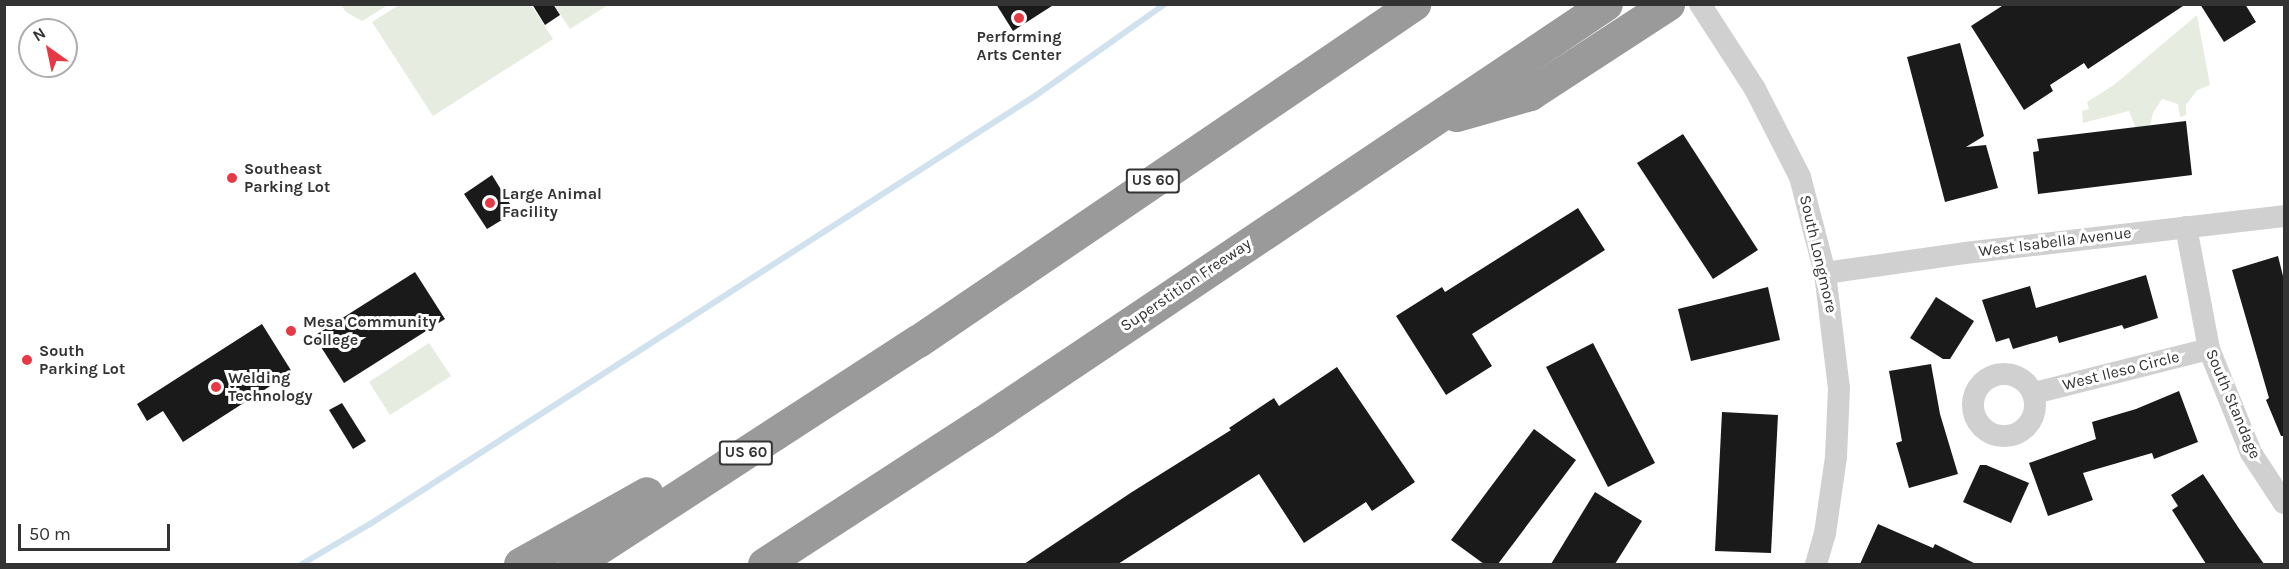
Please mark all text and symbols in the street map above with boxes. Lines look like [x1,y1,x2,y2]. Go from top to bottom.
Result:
marker: Performing Arts Center [1012,11,1026,25]
north arrow [18,18,78,78]
text: N [29,23,49,45]
place label: Performing Arts Center [977,27,1061,65]
place label: Southeast Parking Lot [244,159,330,197]
road number: US 60 [1124,169,1182,193]
marker: Southeast Parking Lot [225,171,239,185]
place label: Large Animal Facility [502,184,602,222]
street label: South Longmore [1795,193,1841,315]
marker: Large Animal Facility [483,196,497,210]
street label: West Isabella Avenue [1977,223,2133,261]
street label: Superstition Freeway [1117,234,1255,336]
place label: Mesa Community College [303,312,436,350]
marker: Mesa Community College [284,324,298,338]
place label: South Parking Lot [39,341,125,379]
street label: South Standage [2201,346,2265,462]
street label: West Ileso Circle [2061,347,2181,395]
marker: South Parking Lot [20,353,34,367]
place label: Welding Technology [228,368,313,406]
marker: Welding Technology [209,380,223,394]
road number: US 60 [718,441,774,465]
scale bar [21,512,172,550]
text: 50 m [29,523,71,545]

